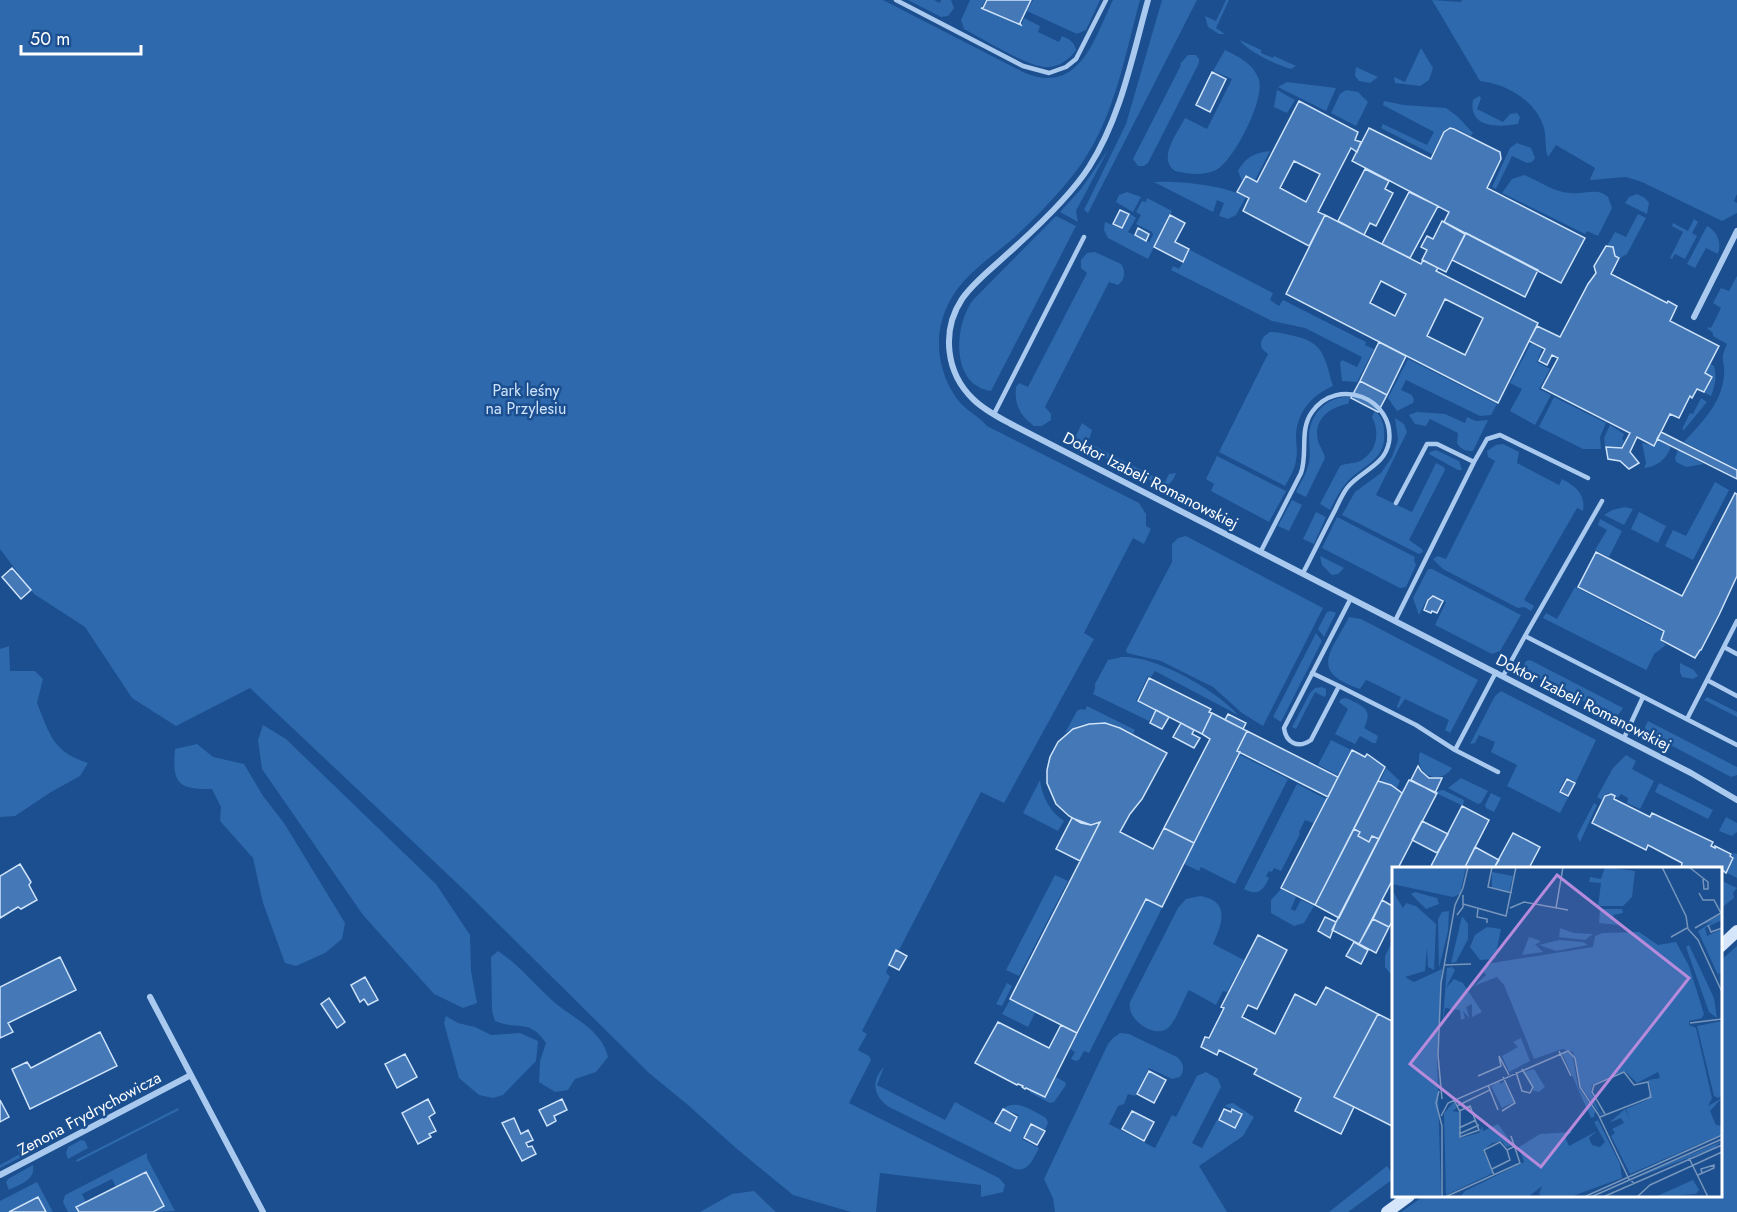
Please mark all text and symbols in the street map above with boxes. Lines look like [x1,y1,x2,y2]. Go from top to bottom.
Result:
scale bar [21,18,141,56]
text: 50 m [30,26,70,52]
park label: Park leśny na Przylesiu [486,379,566,420]
street label: Doktor Izabeli Romanowskiej [1059,426,1242,535]
street label: Doktor Izabeli Romanowskiej [1492,648,1675,757]
inset map [1392,867,1722,1197]
street label: Zenona Frydrychowicza [13,1066,165,1161]

